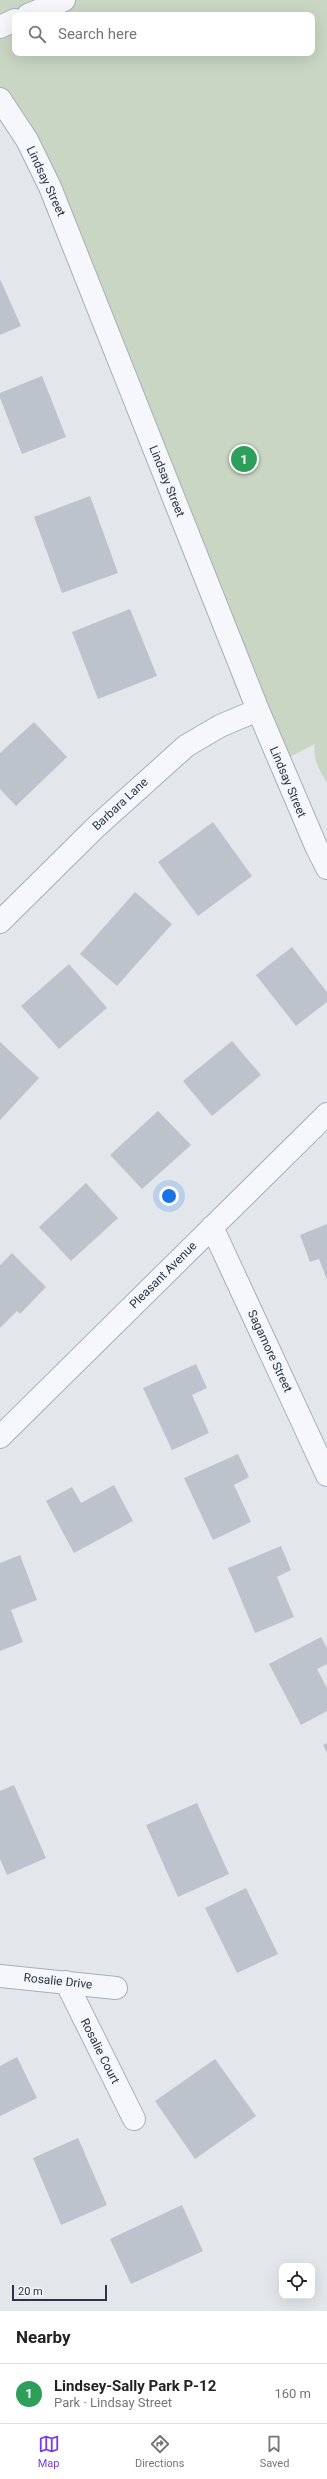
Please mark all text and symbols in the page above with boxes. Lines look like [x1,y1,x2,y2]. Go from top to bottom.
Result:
search box [12,12,315,56]
icon: search [26,23,48,45]
text: Search here [58,25,137,43]
street label: Lindsay Street [24,144,68,218]
street label: Lindsay Street [146,443,188,519]
pin: 1 [231,444,257,474]
street label: Lindsay Street [267,744,309,820]
street label: Barbara Lane [89,775,151,833]
your location [159,1186,179,1206]
street label: Pleasant Avenue [127,1239,199,1311]
street label: Sagamore Street [245,1308,295,1394]
street label: Rosalie Drive [23,1970,93,1992]
street label: Rosalie Court [77,2016,123,2086]
map controls [279,2263,315,2299]
button: locate [279,2263,315,2299]
scale bar [12,2283,107,2302]
text: 20 m [18,2285,43,2298]
text: Nearby [16,2327,71,2347]
text: Lindsey-Sally Park P-12 [54,2377,216,2395]
text: 1 [25,2386,33,2401]
text: 160 m [274,2386,311,2401]
text: Park · Lindsay Street [54,2395,172,2410]
tab: Map [38,2433,60,2470]
tab: Directions [135,2433,184,2470]
tab: Saved [260,2433,289,2470]

